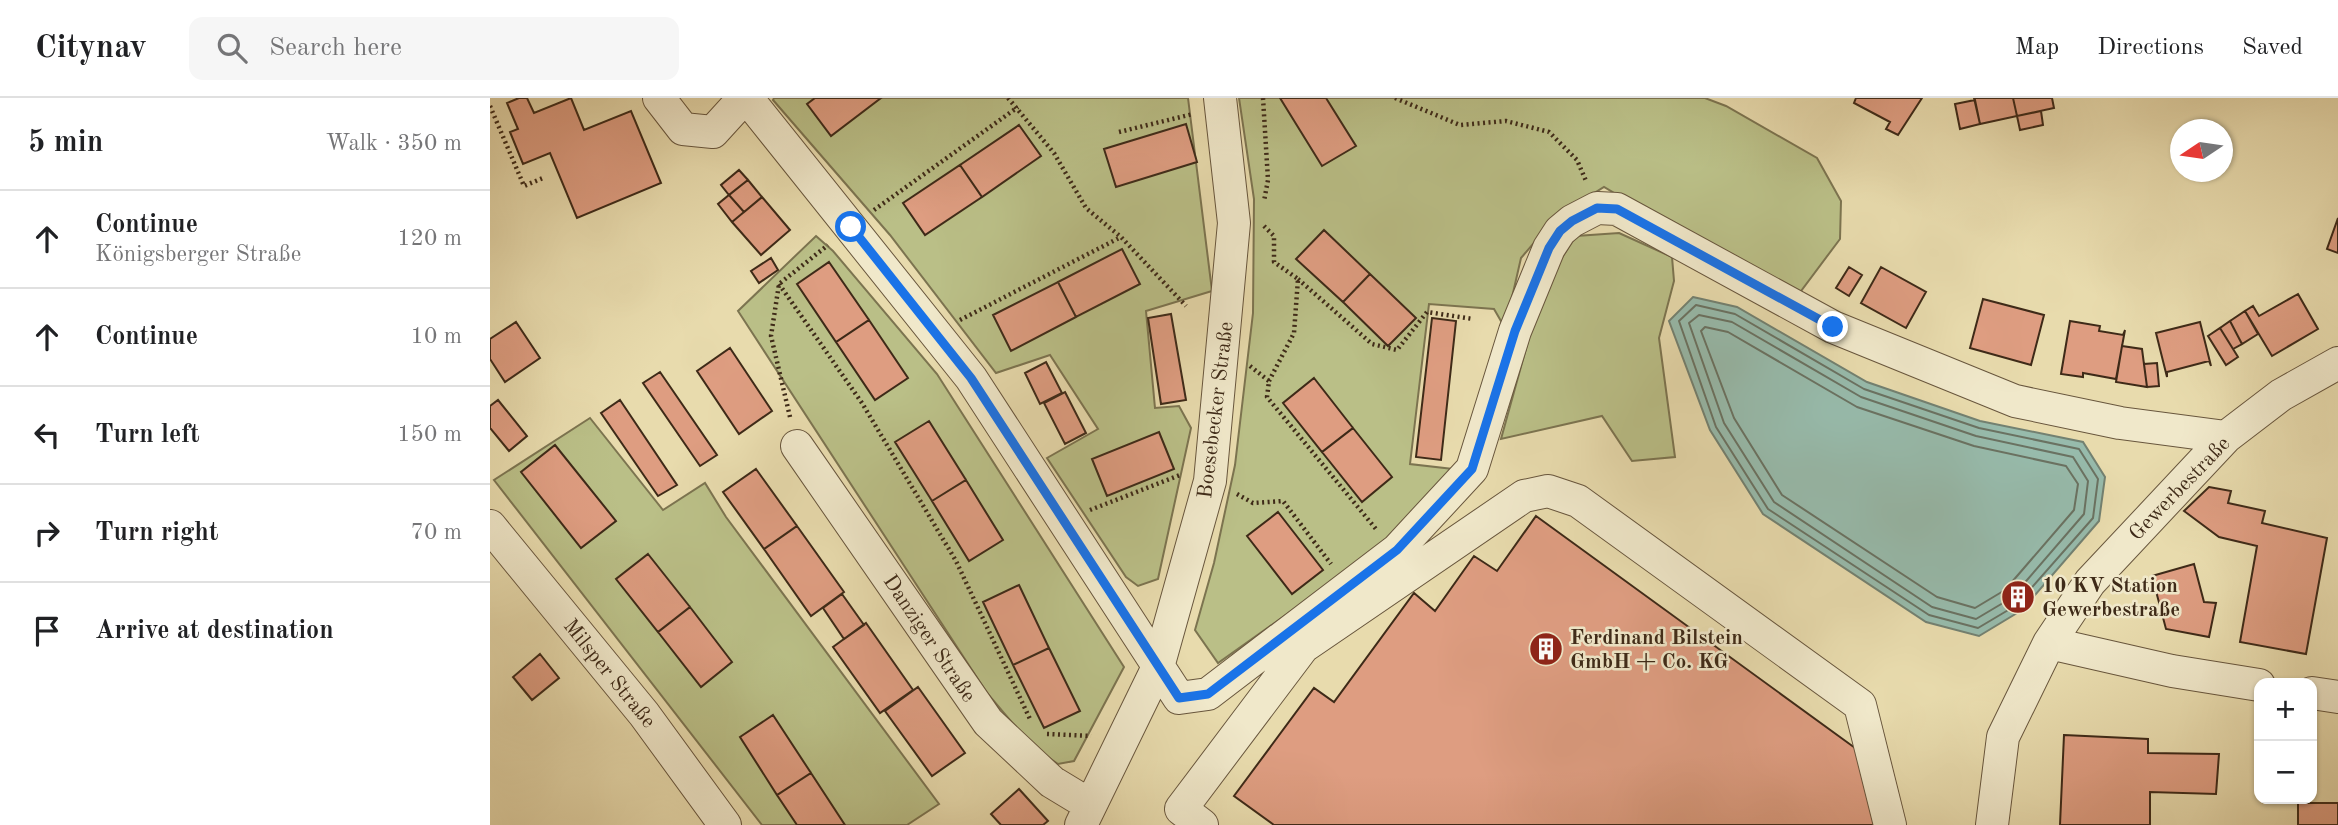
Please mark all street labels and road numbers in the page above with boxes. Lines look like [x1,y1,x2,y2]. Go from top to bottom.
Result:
street label: Boesebecker Straße [1195,321,1238,500]
street label: Gewerbestraße [2126,433,2234,545]
street label: Danziger Straße [879,571,979,706]
street label: Milsper Straße [559,616,659,732]

